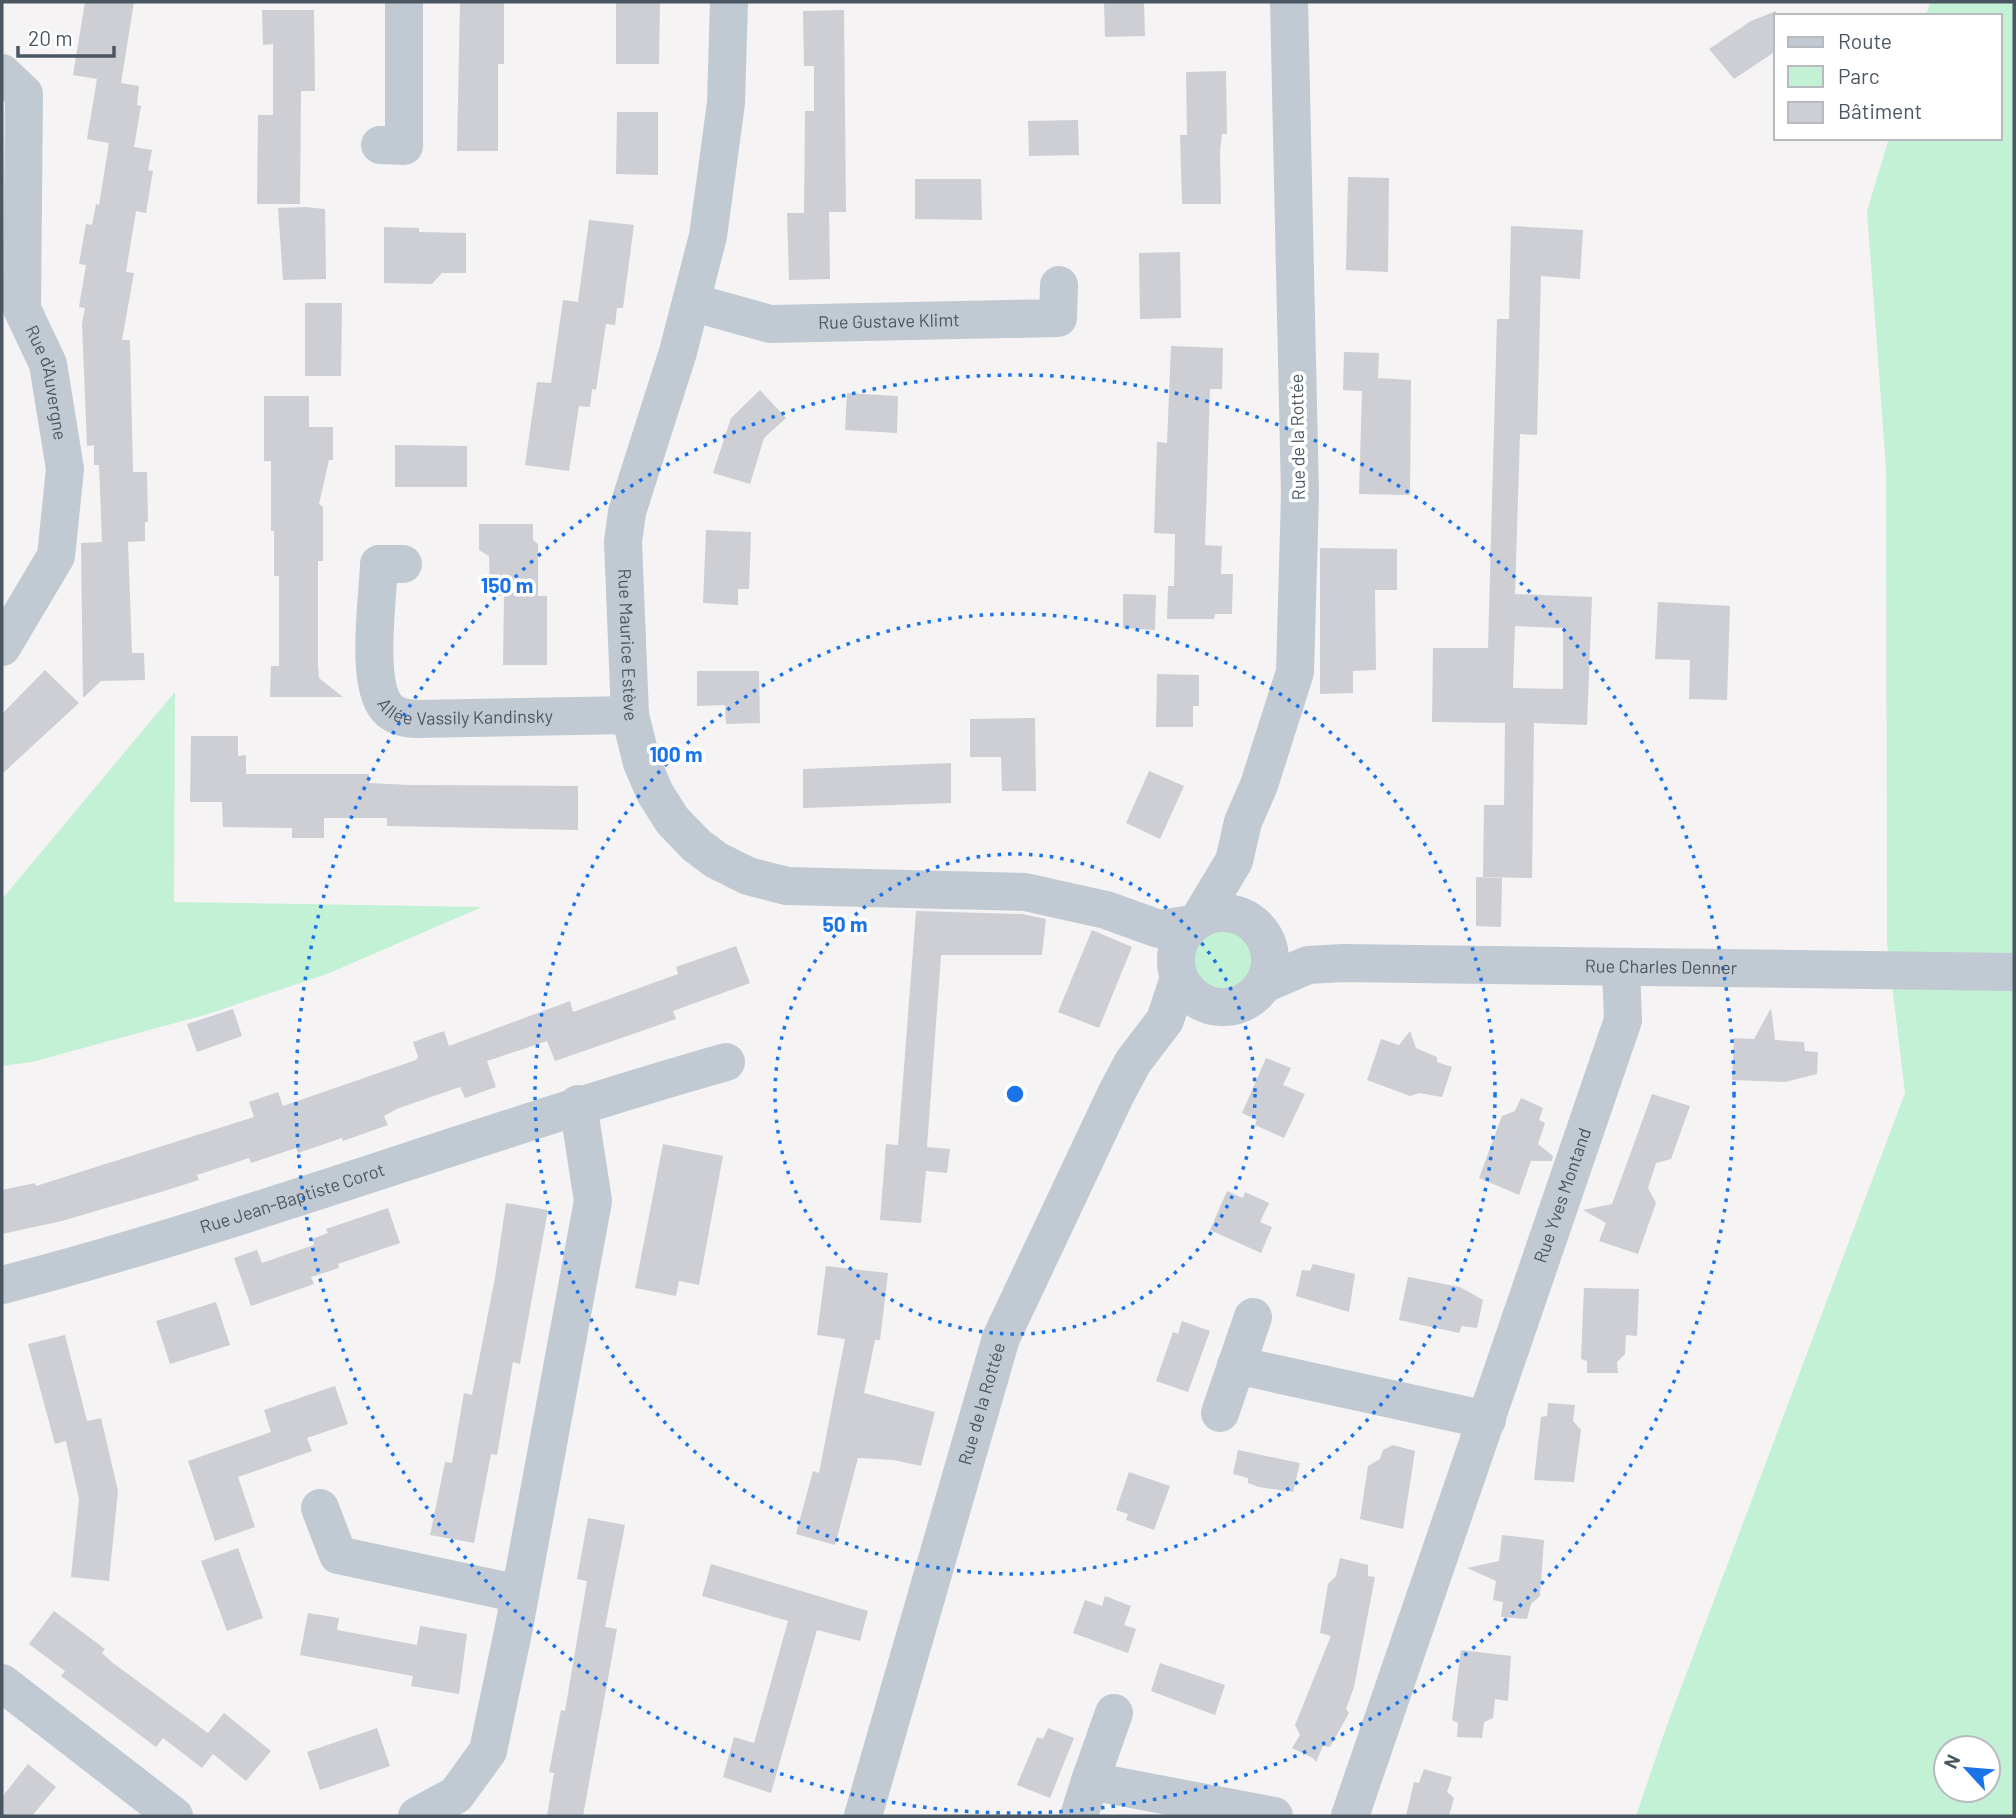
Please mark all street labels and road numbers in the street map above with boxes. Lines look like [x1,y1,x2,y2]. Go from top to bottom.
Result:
street label: Rue Gustave Klimt [818,308,960,333]
street label: Rue d'Auvergne [21,321,72,442]
street label: Rue de la Rottée [1285,374,1309,500]
street label: Rue Maurice Estève [614,568,643,723]
street label: Allée Vassily Kandinsky [373,693,553,729]
street label: Rue Charles Denner [1585,954,1738,978]
street label: Rue Yves Montand [1529,1125,1595,1265]
street label: Rue Jean-Baptiste Corot [197,1158,387,1238]
street label: Rue de la Rottée [953,1340,1009,1467]

